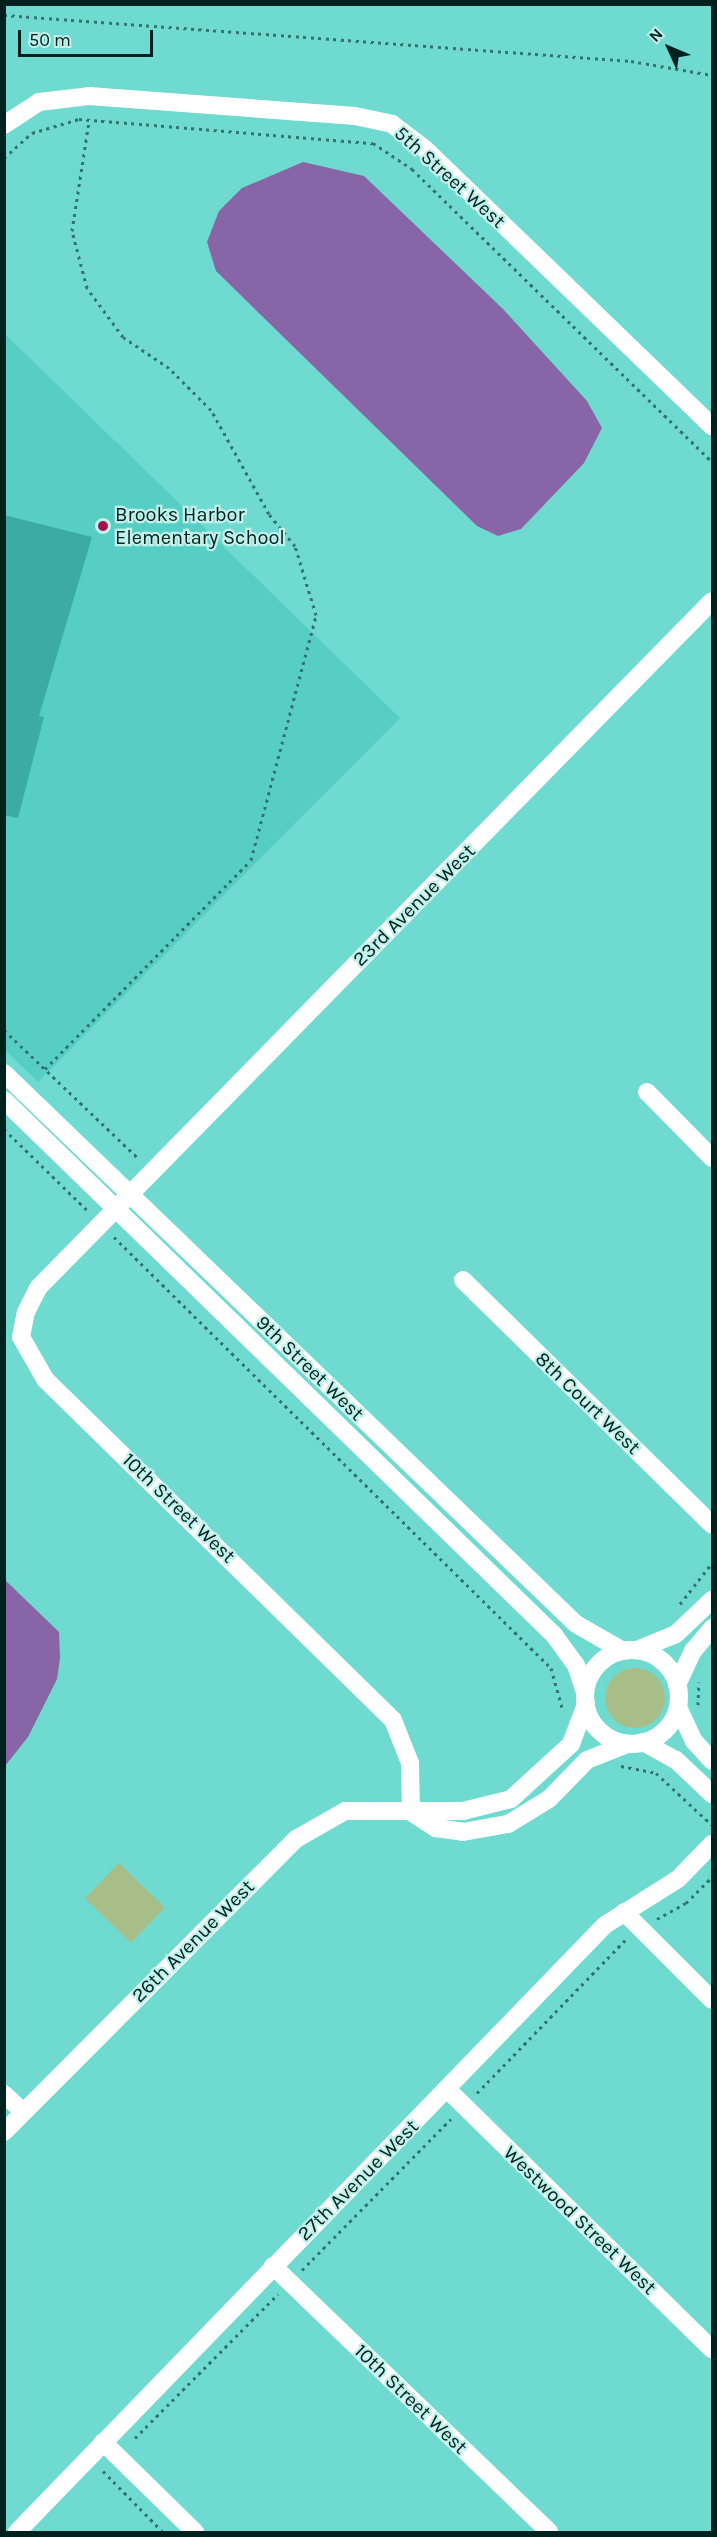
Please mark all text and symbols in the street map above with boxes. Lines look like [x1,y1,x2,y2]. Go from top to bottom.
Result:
scale bar [21,18,156,56]
north arrow [639,18,699,78]
text: N [645,24,667,46]
text: 50 m [29,29,71,51]
street label: 5th Street West [390,121,510,233]
place label: Brooks Harbor Elementary School [115,502,285,549]
marker: Brooks Harbor Elementary School [96,519,110,533]
street label: 23rd Avenue West [348,839,480,971]
street label: 9th Street West [251,1310,369,1426]
street label: 8th Court West [530,1347,646,1459]
street label: 10th Street West [117,1448,241,1568]
street label: 26th Avenue West [127,1875,259,2007]
street label: 27th Avenue West [292,2114,424,2246]
street label: Westwood Street West [498,2141,662,2299]
street label: 10th Street West [349,2339,473,2459]

